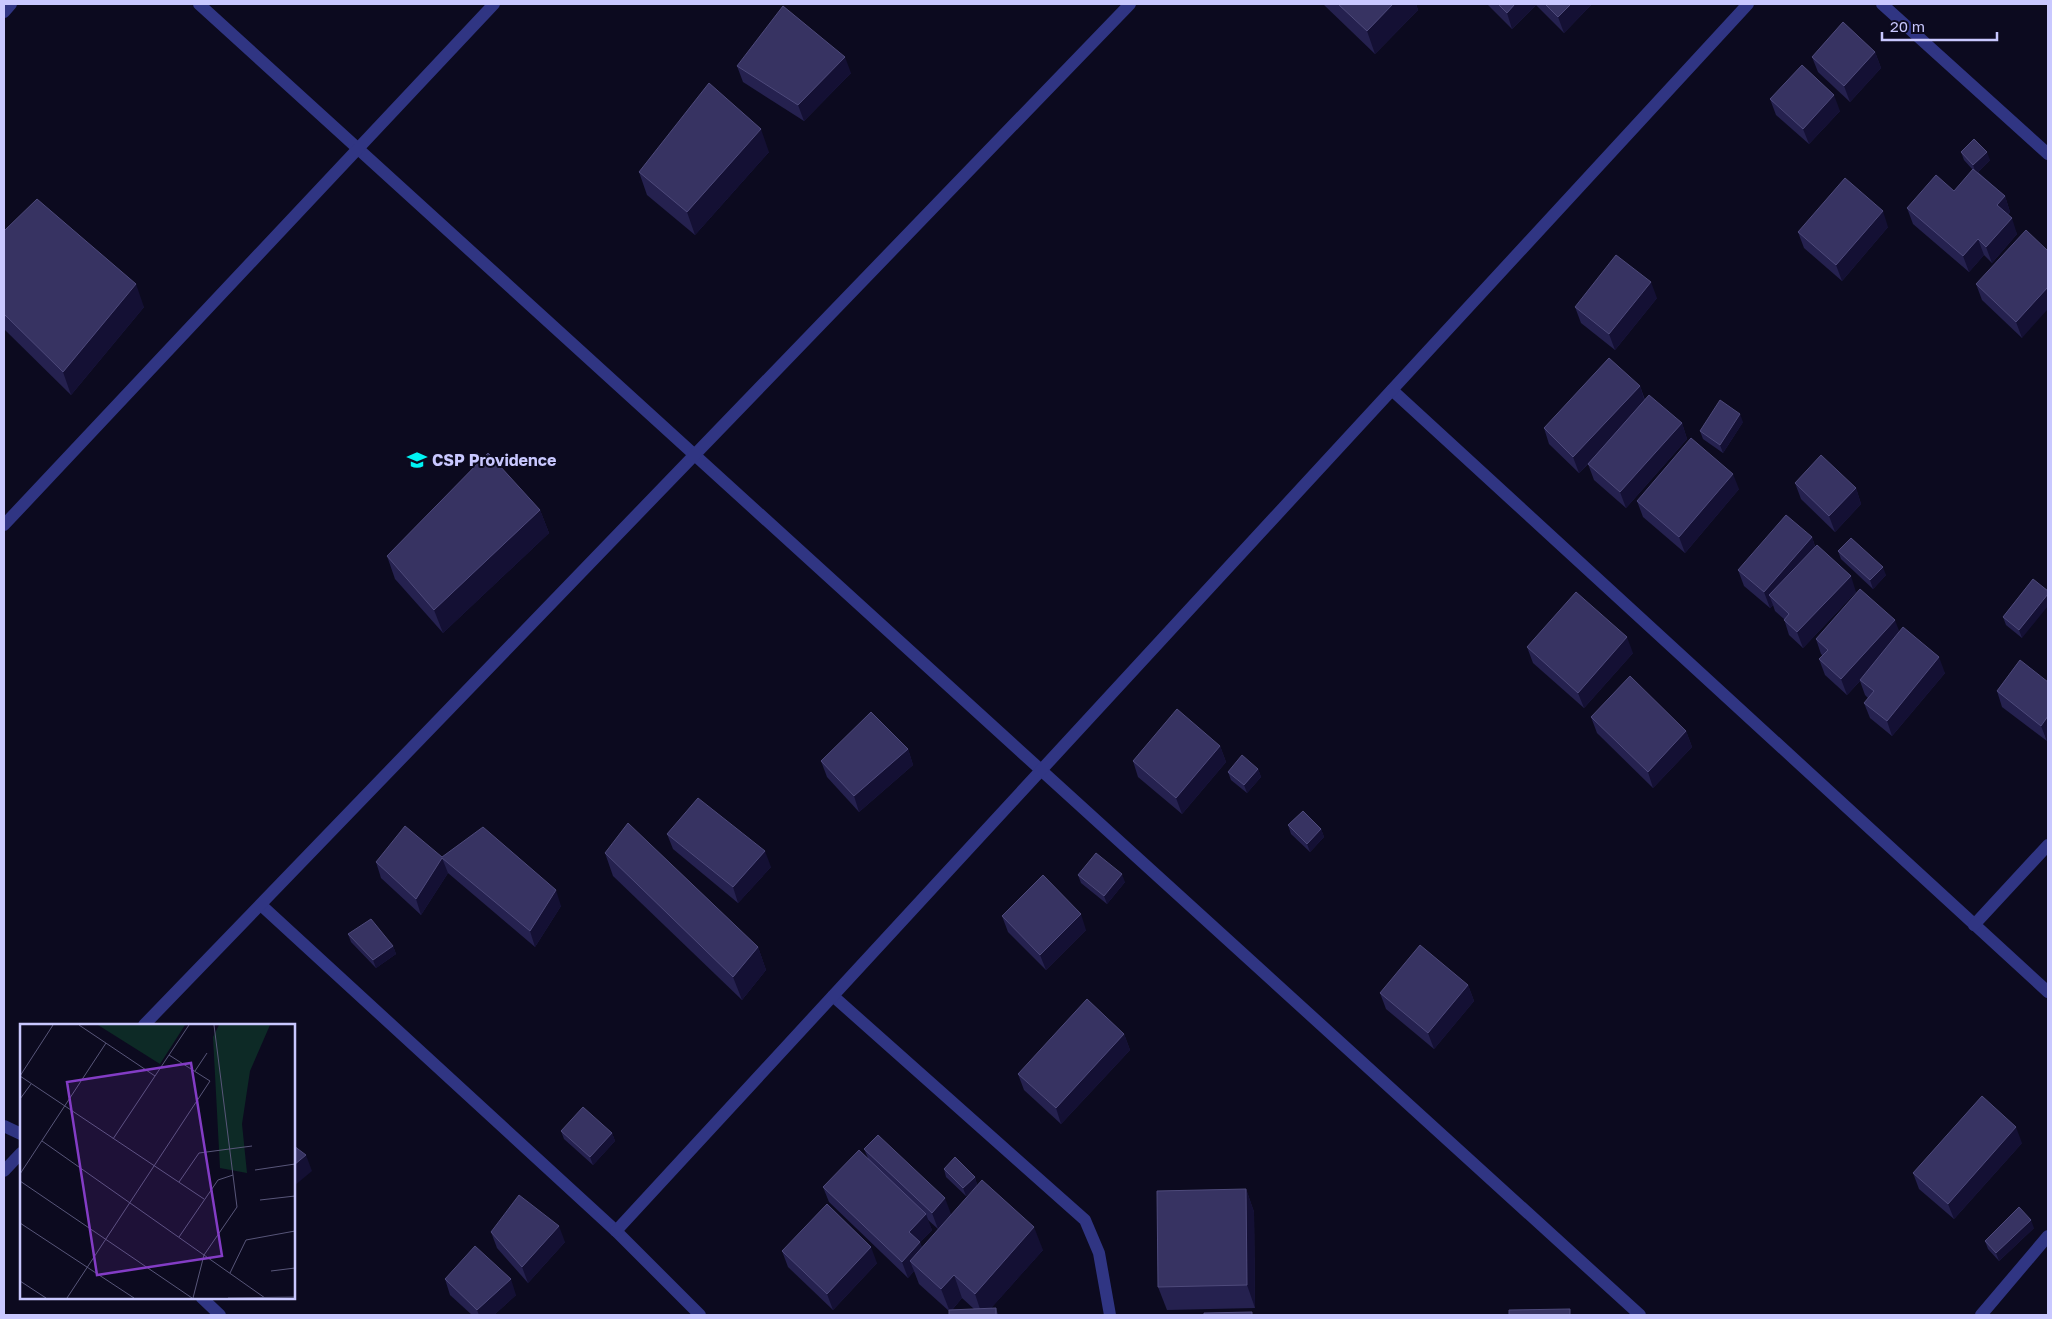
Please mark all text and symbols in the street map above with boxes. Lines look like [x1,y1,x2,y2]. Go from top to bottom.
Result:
scale bar [1882,10,1997,42]
text: 20 m [1890,17,1925,35]
school or university icon: CSP Providence [406,449,428,471]
place label: CSP Providence [432,450,556,470]
inset map [20,1024,295,1299]

